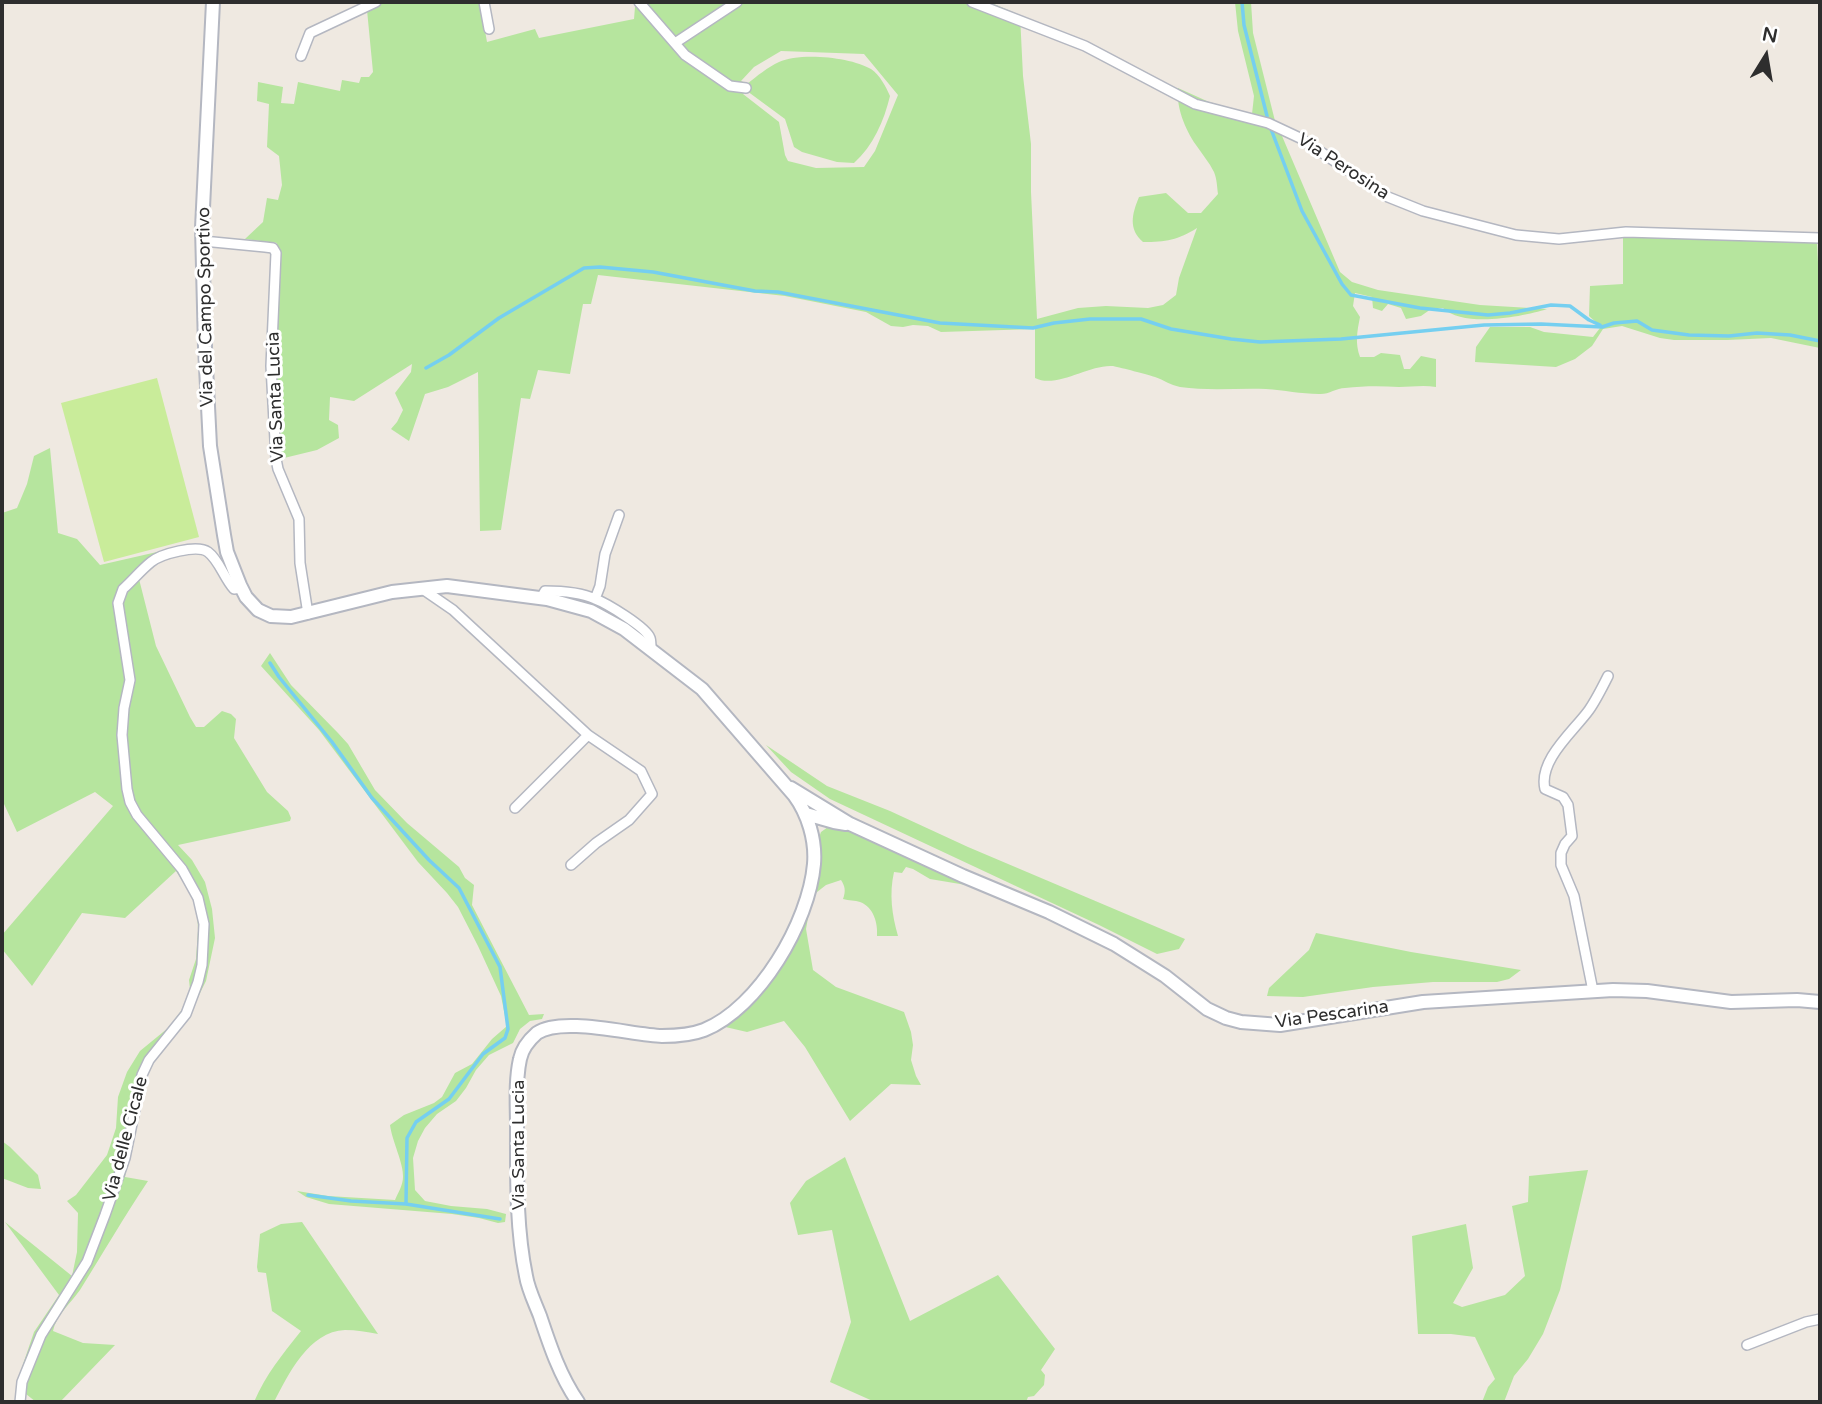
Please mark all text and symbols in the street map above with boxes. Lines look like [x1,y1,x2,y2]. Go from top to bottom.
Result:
north arrow [1731,21,1801,91]
text: N [1760,23,1780,48]
street label: Via Perosina [1293,129,1393,205]
street label: Via del Campo Sportivo [193,207,219,407]
street label: Via Santa Lucia [263,331,289,463]
street label: Via Pescarina [1274,996,1390,1034]
street label: Via delle Cicale [99,1074,153,1204]
street label: Via Santa Lucia [508,1080,530,1210]

